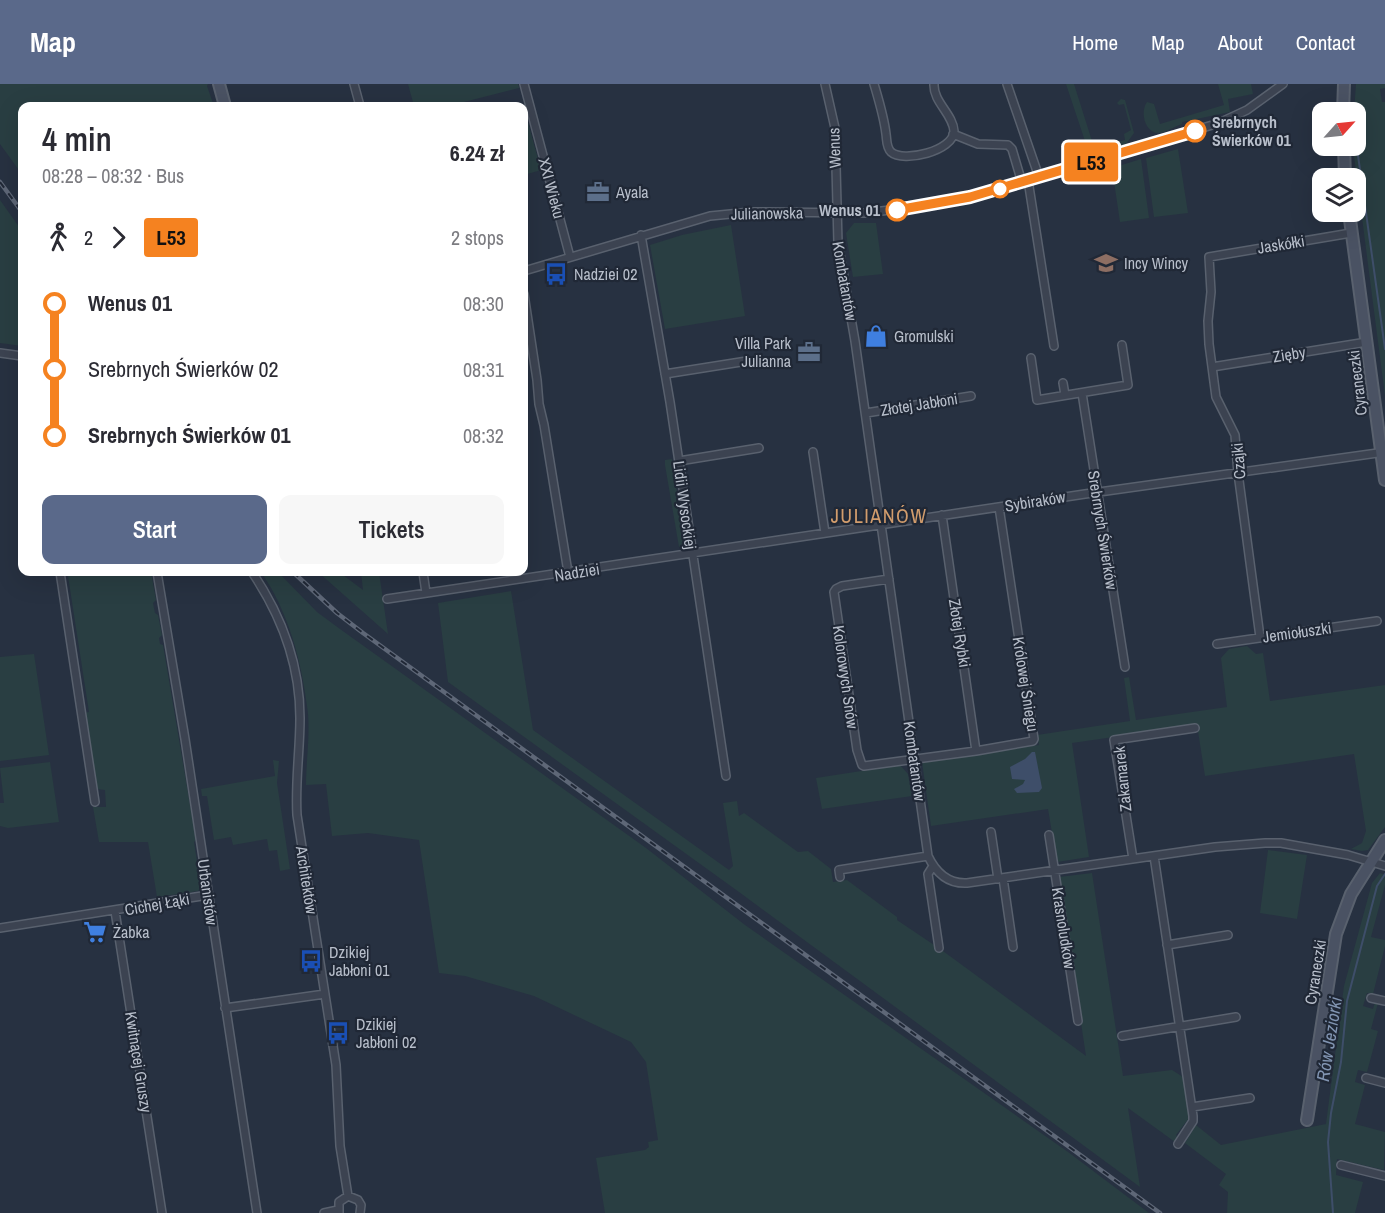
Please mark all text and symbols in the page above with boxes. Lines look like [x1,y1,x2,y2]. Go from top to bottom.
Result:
text: Map [30,23,76,61]
text: Home [1072,28,1118,57]
text: Map [1151,28,1185,57]
text: About [1218,28,1263,57]
text: Contact [1296,28,1355,57]
north arrow [1312,102,1366,156]
map controls [1312,102,1366,222]
place label: Srebrnych Świerków 01 [1212,111,1291,151]
text: 4 min [42,117,112,161]
marker: Srebrnych Świerków 01 [1184,120,1206,142]
street label: Wenus [822,127,846,169]
text: 6.24 zł [450,138,504,168]
line badge: L53 [1056,142,1126,182]
text: L53 [1076,148,1106,177]
street label: XXI Wieku [533,155,571,221]
text: 08:28 – 08:32 · Bus [42,162,184,189]
button: layers [1312,168,1366,222]
office icon: Ayala [585,179,611,205]
unlabelled marker [991,180,1009,198]
place label: Ayala [615,181,649,203]
place label: Wenus 01 [819,199,881,221]
marker: Wenus 01 [886,199,908,221]
street label: Julianowska [731,201,804,225]
icon: walk [42,221,75,254]
icon: forward [102,221,135,254]
text: L53 [156,223,186,252]
text: 2 [84,224,93,251]
text: 2 stops [451,224,504,251]
street label: Jaskółki [1256,229,1306,259]
street label: Kombatantów [827,240,863,323]
school or university icon: Incy Wincy [1093,250,1119,276]
place label: Incy Wincy [1124,252,1189,274]
bus stop icon: Nadziei 02 [543,261,569,287]
place label: Nadziei 02 [574,263,637,285]
text: Wenus 01 [88,288,172,318]
text: 08:30 [463,290,504,317]
shop icon: Gromulski [863,323,889,349]
place label: Gromulski [894,325,954,347]
place label: Villa Park Julianna [735,332,792,372]
office icon: Villa Park Julianna [796,339,822,365]
street label: Zięby [1271,341,1307,367]
street label: Cyraneczki [1342,349,1372,417]
text: Srebrnych Świerków 02 [88,354,279,384]
text: 08:31 [463,356,504,383]
street label: Złotej Jabłoni [879,387,959,421]
text: Srebrnych Świerków 01 [88,420,291,450]
text: 08:32 [463,422,504,449]
street label: Czajki [1225,442,1251,480]
street label: Lidii Wysockiej [668,459,702,551]
street label: Srebrnych Świerków [1083,469,1123,592]
street label: Sybiraków [1003,485,1067,517]
button: Start [42,495,267,564]
button: Tickets [279,495,504,564]
district label: JULIANÓW [831,502,927,529]
street label: Nadziei [553,558,601,586]
street label: Złotej Rybki [944,597,976,669]
street label: Jemiołuszki [1261,616,1333,648]
street label: Kolorowych Snów [828,624,864,731]
street label: Królowej Śniegu [1008,635,1044,733]
street label: Kombatantów [899,720,932,803]
street label: Zakamarek [1108,745,1136,813]
street label: Architektów [291,843,323,916]
street label: Urbanistów [192,858,224,927]
street label: Krasnoludków [1047,886,1081,971]
street label: Cichej Łąki [123,887,191,921]
supermarket icon: Żabka [82,919,108,945]
place label: Żabka [113,921,150,943]
street label: Cyraneczki [1299,938,1331,1006]
place label: Dzikiej Jabłoni 01 [329,941,390,981]
bus stop icon: Dzikiej Jabłoni 01 [298,948,324,974]
water label: Rów Jeziorki [1310,995,1348,1083]
street label: Kwitnącej Gruszy [120,1010,158,1115]
place label: Dzikiej Jabłoni 02 [356,1013,417,1053]
bus stop icon: Dzikiej Jabłoni 02 [325,1020,351,1046]

